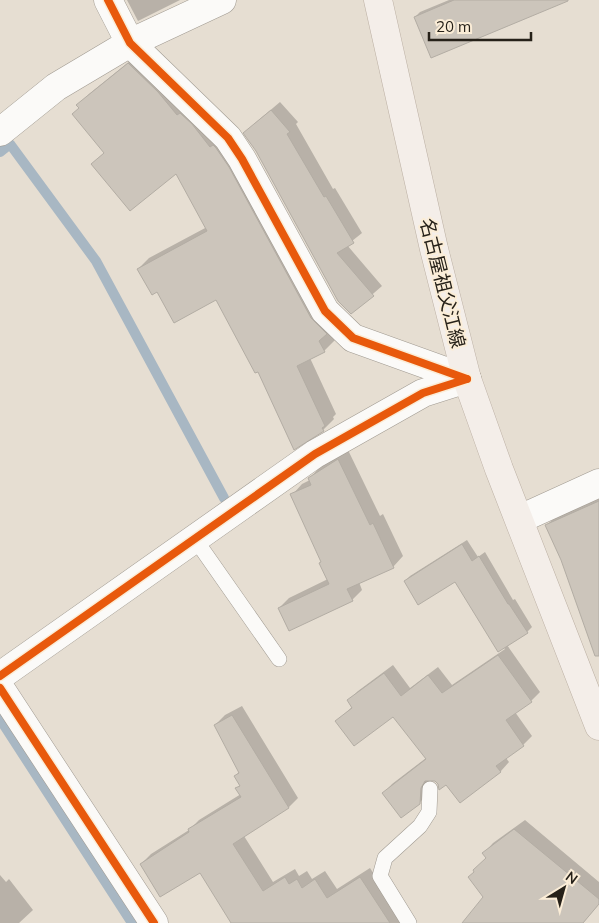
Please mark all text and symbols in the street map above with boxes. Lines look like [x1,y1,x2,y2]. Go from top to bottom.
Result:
scale bar [429,10,532,42]
text: 20 m [436,17,471,36]
street label: 名古屋祖父江線 [415,216,471,350]
north arrow [539,863,589,913]
text: N [562,867,581,888]

